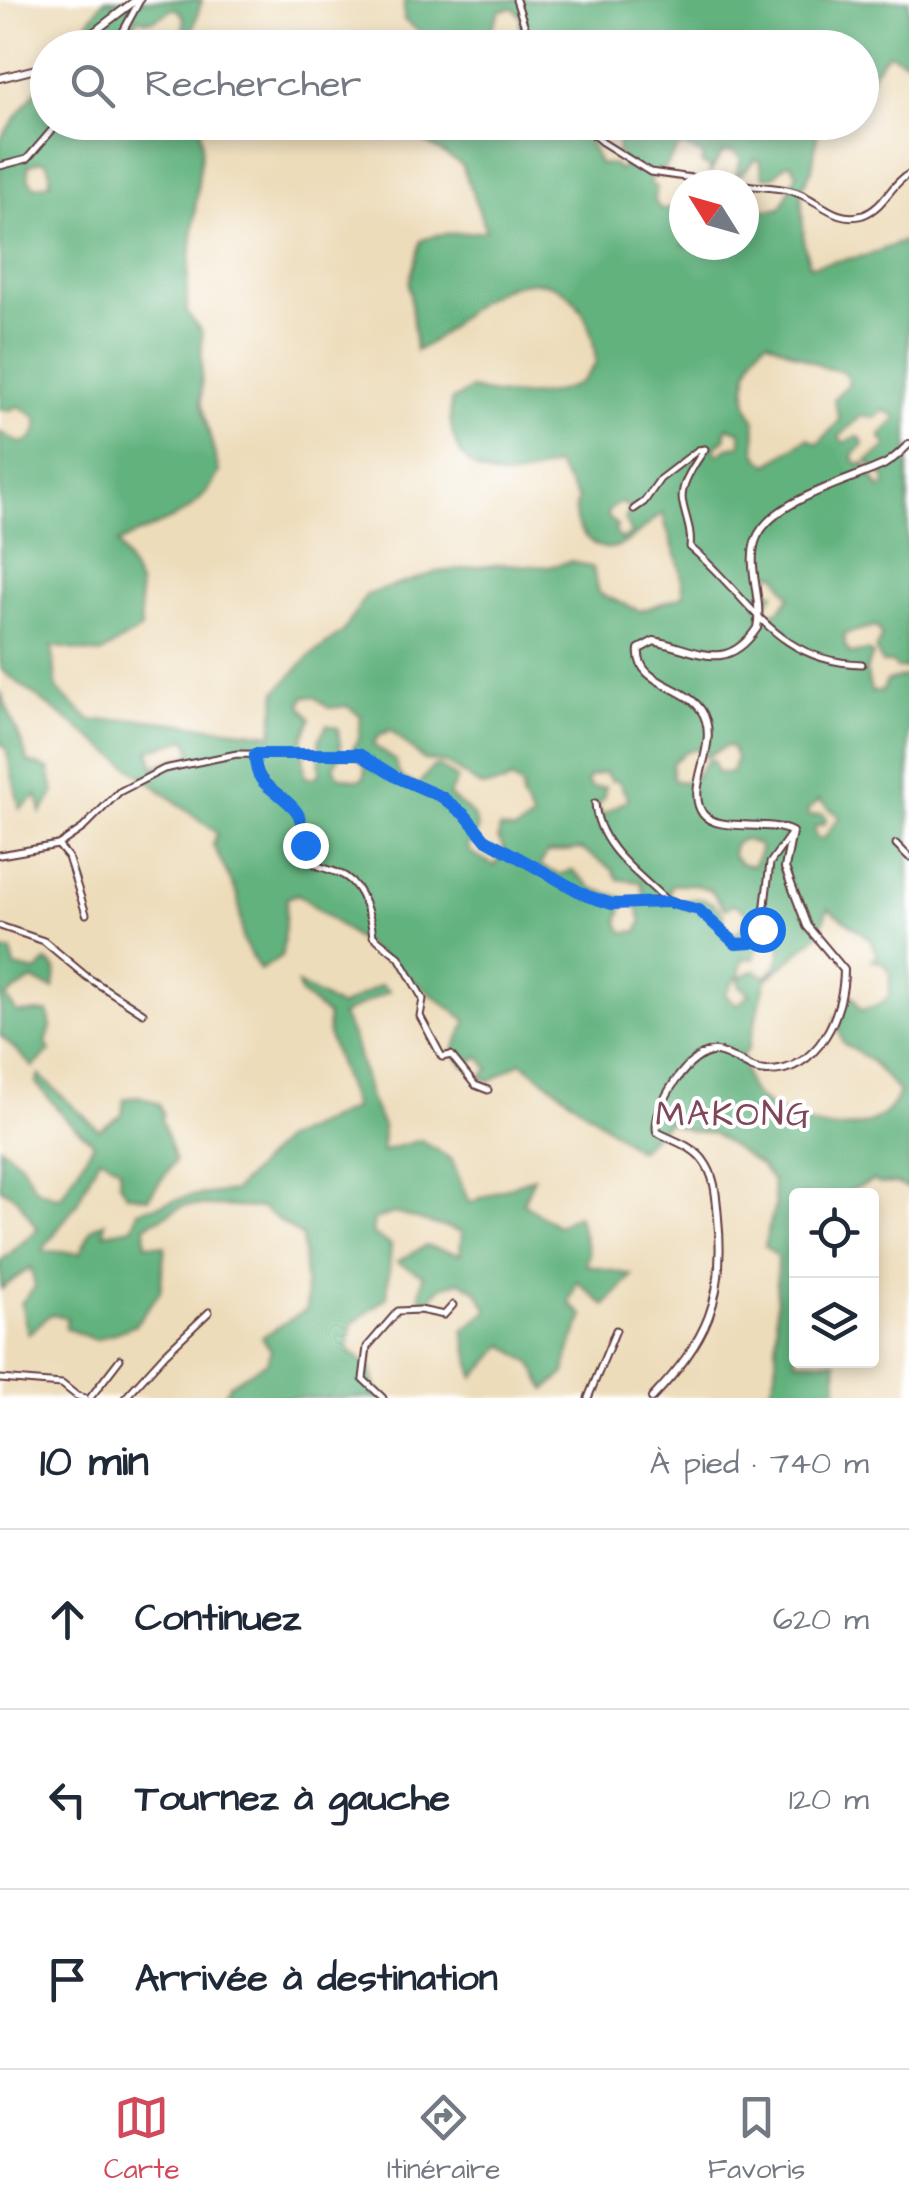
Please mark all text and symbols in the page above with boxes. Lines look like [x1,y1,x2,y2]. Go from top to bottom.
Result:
search box [30,30,879,140]
icon: search [65,58,120,113]
text: Rechercher [145,59,361,111]
north arrow [669,170,759,260]
route end [283,823,329,869]
route start [740,907,786,953]
district label: MAKONG [655,1090,813,1139]
map controls [789,1188,879,1368]
button: locate [789,1188,879,1278]
button: layers [789,1278,879,1368]
text: 10 min [40,1434,149,1492]
text: À pied · 740 m [650,1441,869,1486]
icon: ahead [40,1592,95,1647]
text: Continuez [135,1593,301,1645]
text: 620 m [773,1597,869,1642]
icon: left [40,1772,95,1827]
text: Tournez à gauche [135,1773,450,1825]
text: 120 m [789,1777,869,1822]
icon: arrive [40,1952,95,2007]
text: Arrivée à destination [135,1953,498,2005]
tab: Carte [104,2090,180,2189]
tab: Itinéraire [387,2090,500,2189]
tab: Favoris [708,2090,805,2189]

